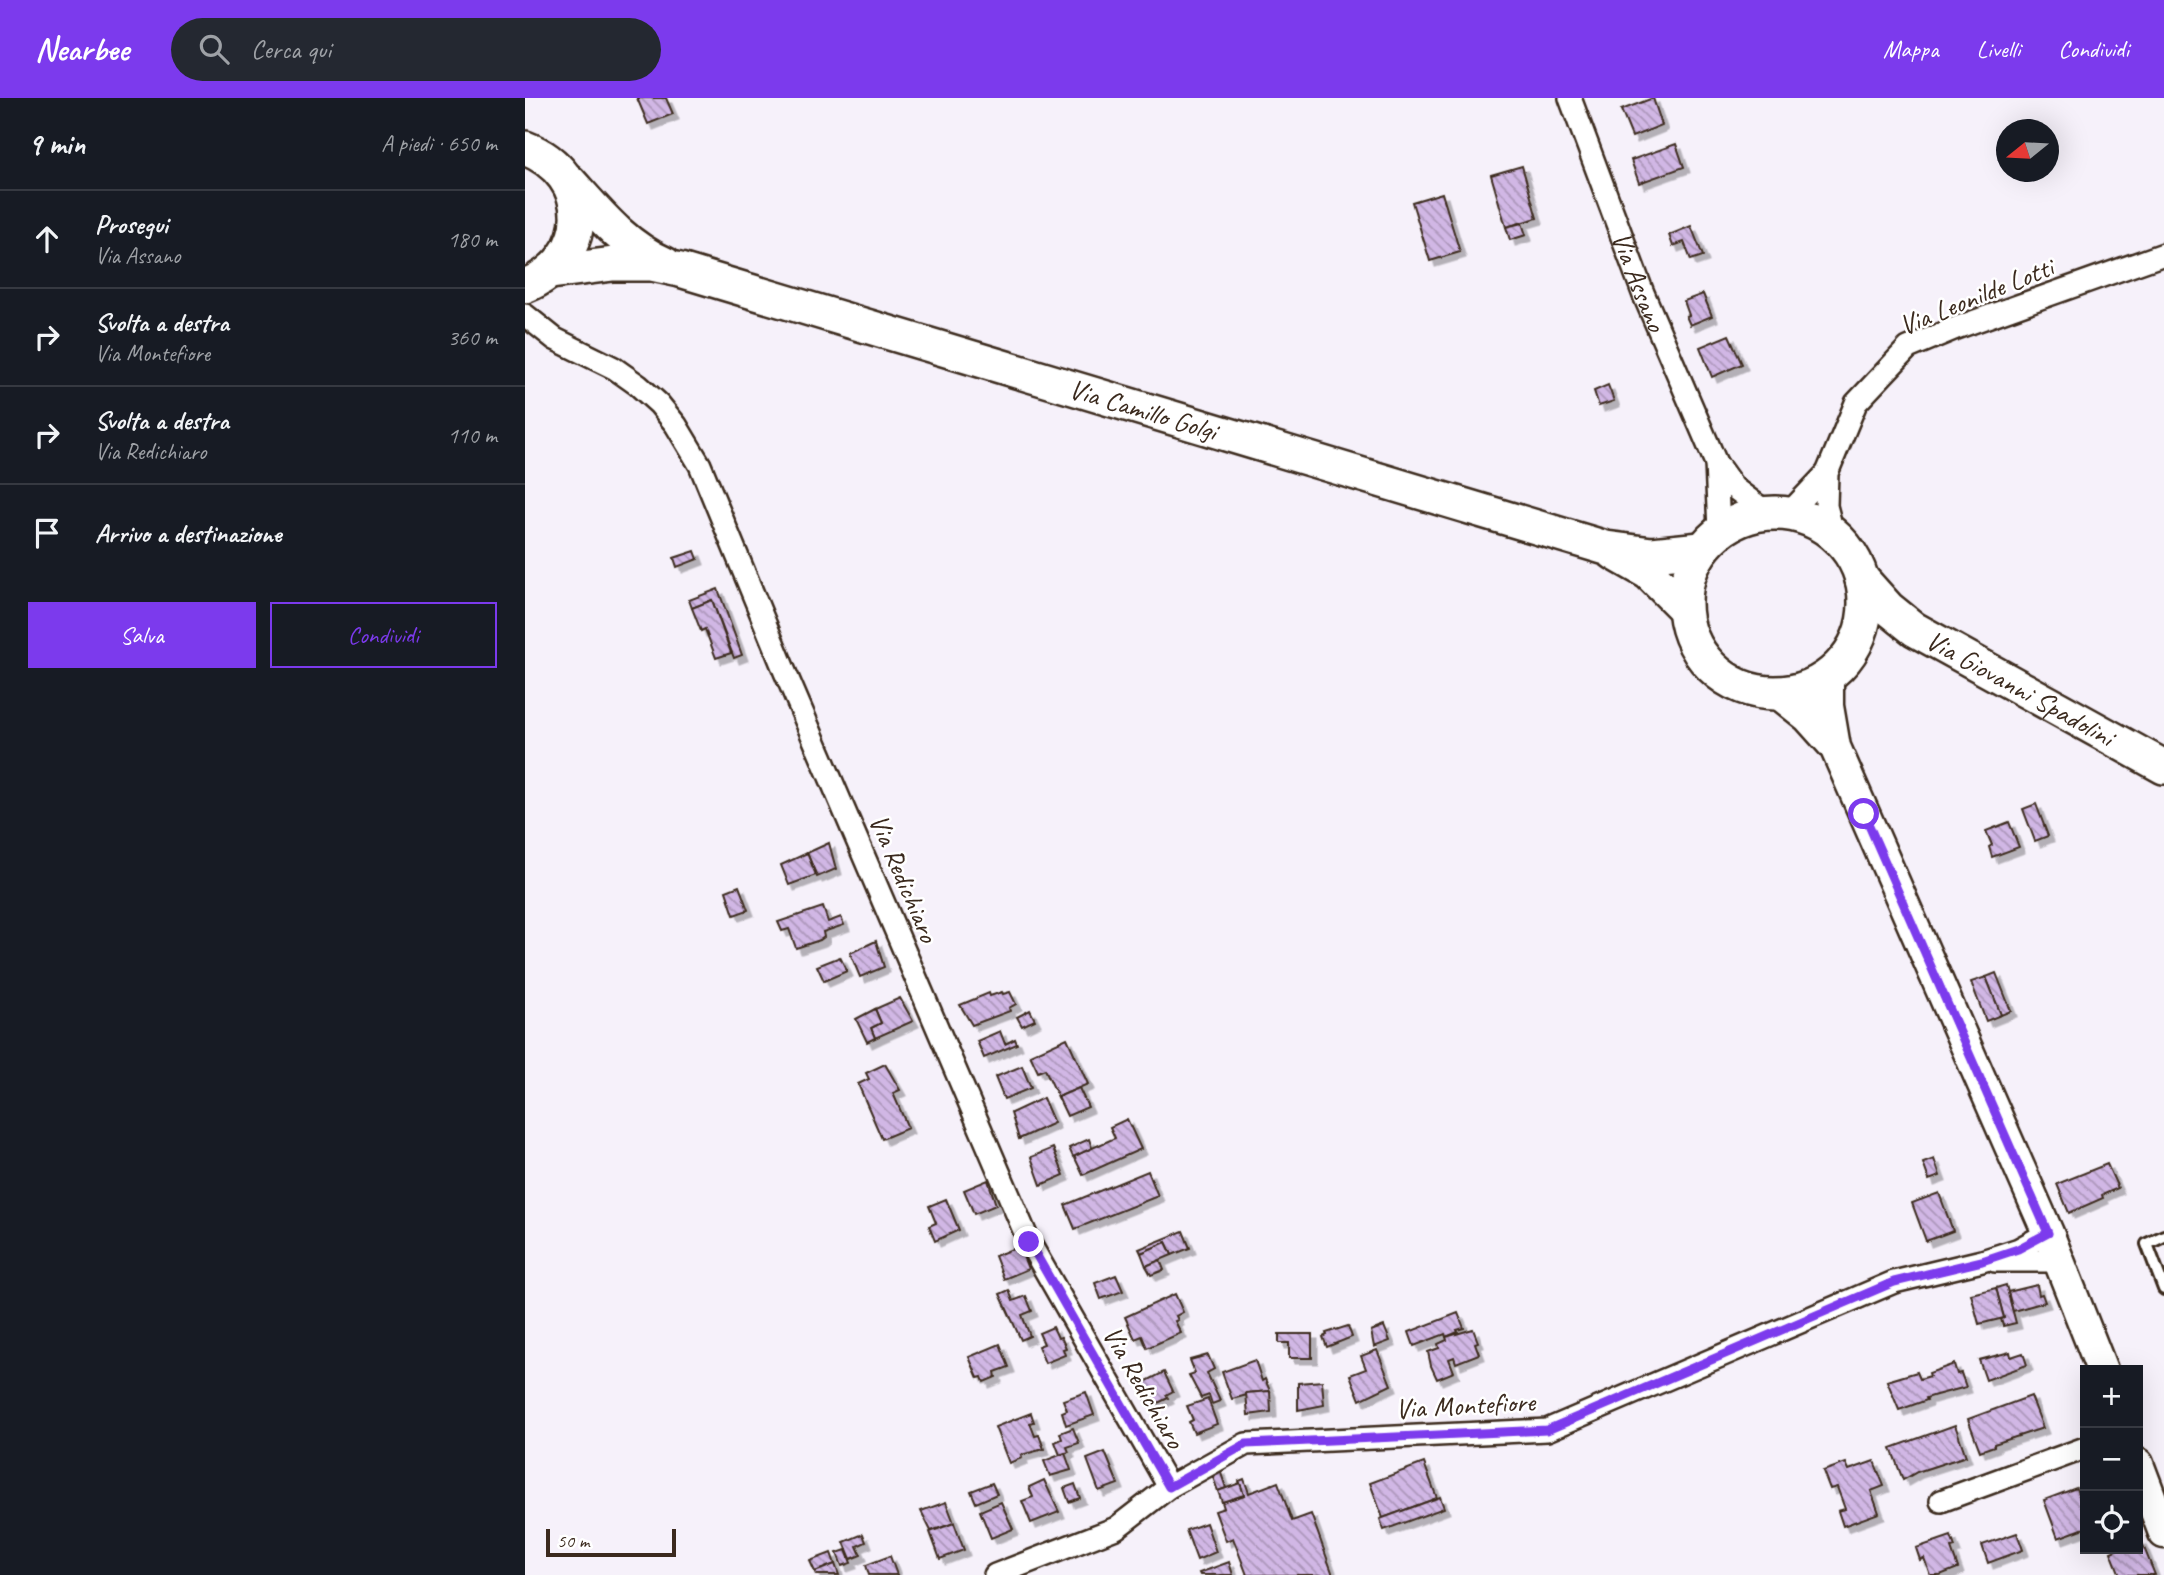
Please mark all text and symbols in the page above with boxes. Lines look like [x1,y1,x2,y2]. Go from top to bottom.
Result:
search box [171,18,661,81]
text: Nearbee [35,28,129,70]
icon: search [195,30,233,68]
text: Cerca qui [251,33,331,66]
text: Mappa [1883,34,1939,64]
text: Livelli [1977,34,2020,64]
text: Condividi [2058,34,2129,64]
north arrow [1996,119,2059,182]
text: 9 min [28,125,85,163]
text: A piedi · 650 m [381,129,497,158]
text: Prosegui [95,208,168,241]
icon: ahead [28,220,66,258]
text: 180 m [448,225,497,254]
street label: Via Assano [1604,227,1676,338]
text: Via Assano [95,241,180,270]
street label: Via Leonilde Lotti [1894,248,2062,343]
text: Svolta a destra [95,306,229,339]
icon: right [28,318,66,356]
text: 360 m [448,323,497,352]
text: Via Montefiore [95,339,210,368]
street label: Via Camillo Golgi [1065,370,1225,449]
text: Svolta a destra [95,404,229,437]
icon: right [28,416,66,454]
text: 110 m [448,421,497,450]
text: Via Redichiaro [95,437,206,466]
icon: arrive [28,514,66,552]
text: Arrivo a destinazione [95,517,281,550]
button: Salva [28,602,256,668]
button: Condividi [270,602,497,668]
street label: Via Giovanni Spadolini [1920,622,2124,755]
route start [1848,798,1879,829]
street label: Via Redichiaro [861,809,947,949]
route end [1013,1226,1044,1257]
street label: Via Redichiaro [1095,1320,1194,1456]
map controls [2080,1365,2143,1554]
button: + [2080,1365,2143,1428]
street label: Via Montefiore [1394,1384,1538,1426]
button: − [2080,1428,2143,1491]
button: locate [2080,1491,2143,1554]
scale bar [546,1526,675,1558]
text: 50 m [557,1529,589,1553]

